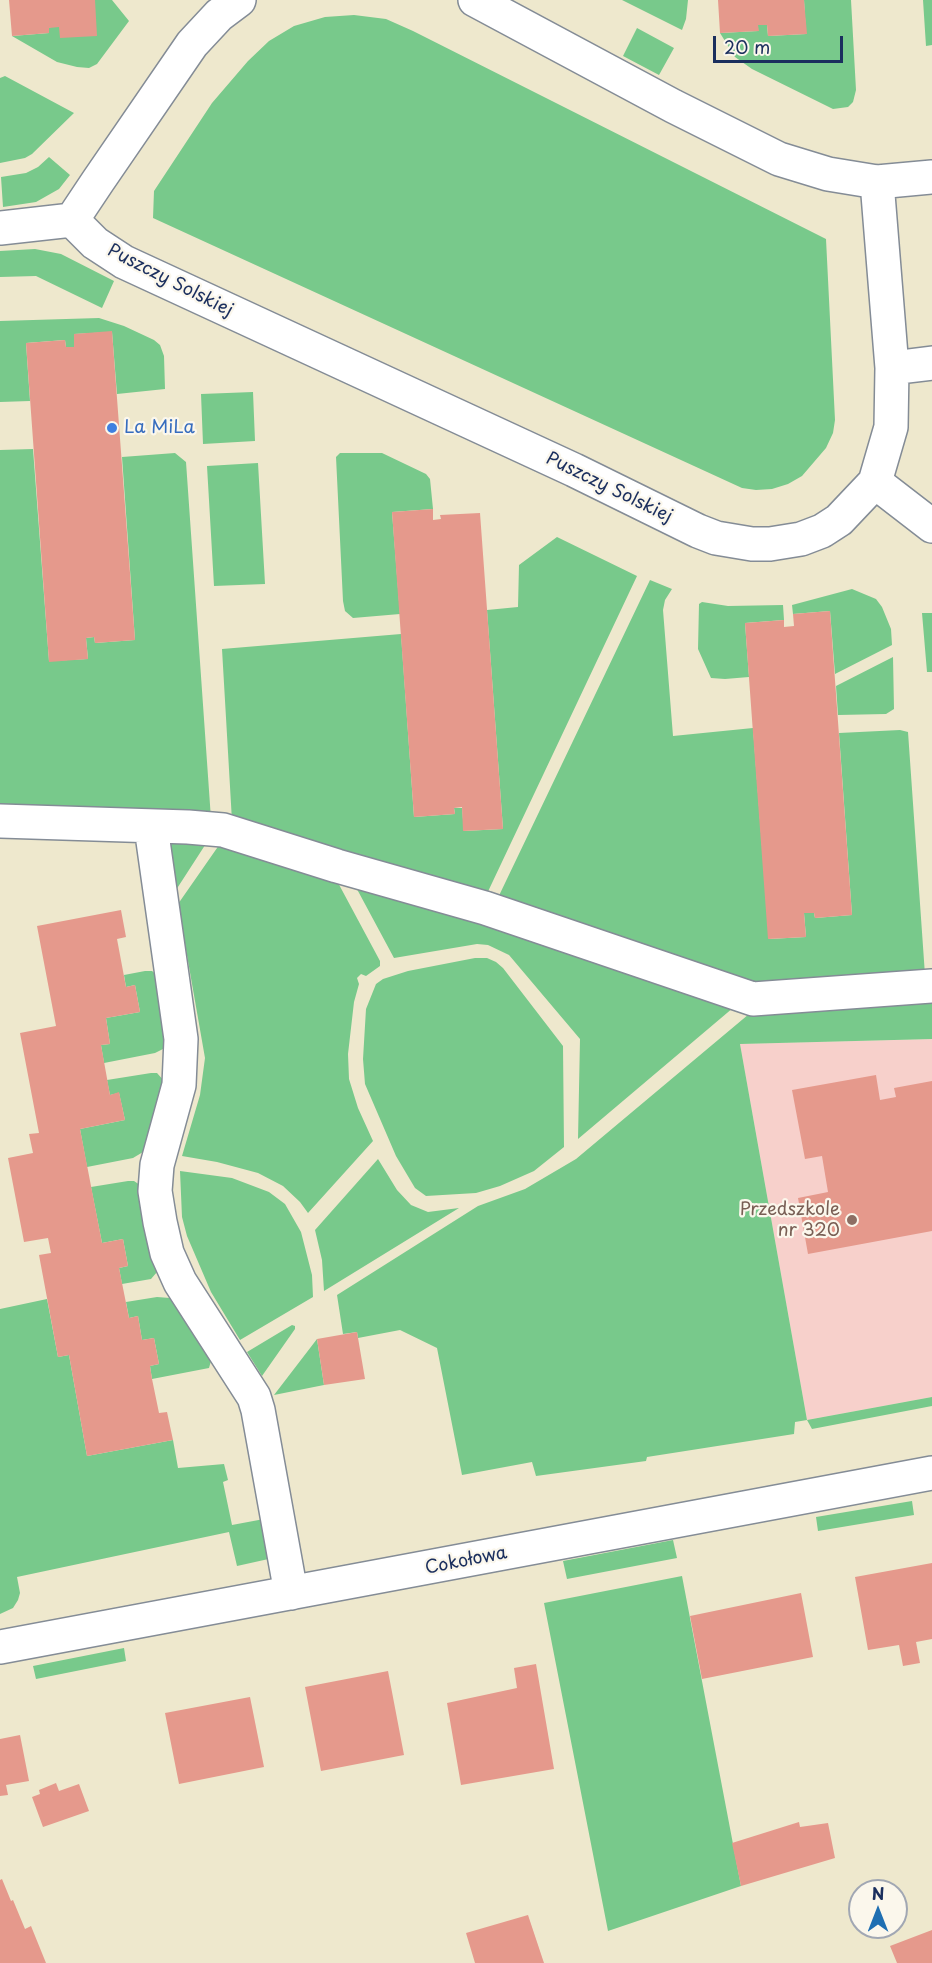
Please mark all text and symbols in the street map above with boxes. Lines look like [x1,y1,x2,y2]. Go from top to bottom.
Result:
scale bar [716,24,846,62]
text: 20 m [724,33,770,60]
street label: Puszczy Solskiej [104,240,236,322]
place label: La MiLa [124,417,195,439]
marker: La MiLa [105,421,119,435]
street label: Puszczy Solskiej [542,448,676,528]
place label: Przedszkole nr 320 [740,1199,840,1242]
marker: Przedszkole nr 320 [845,1213,859,1227]
street label: Cokołowa [423,1542,509,1580]
north arrow [848,1879,908,1939]
text: N [872,1881,884,1905]

